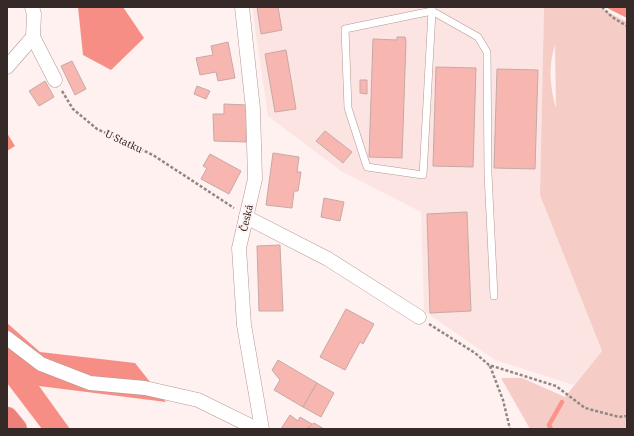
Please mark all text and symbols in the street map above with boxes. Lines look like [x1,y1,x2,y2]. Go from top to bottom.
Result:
street label: U Statku [103,126,146,156]
street label: Česká [236,203,256,233]

